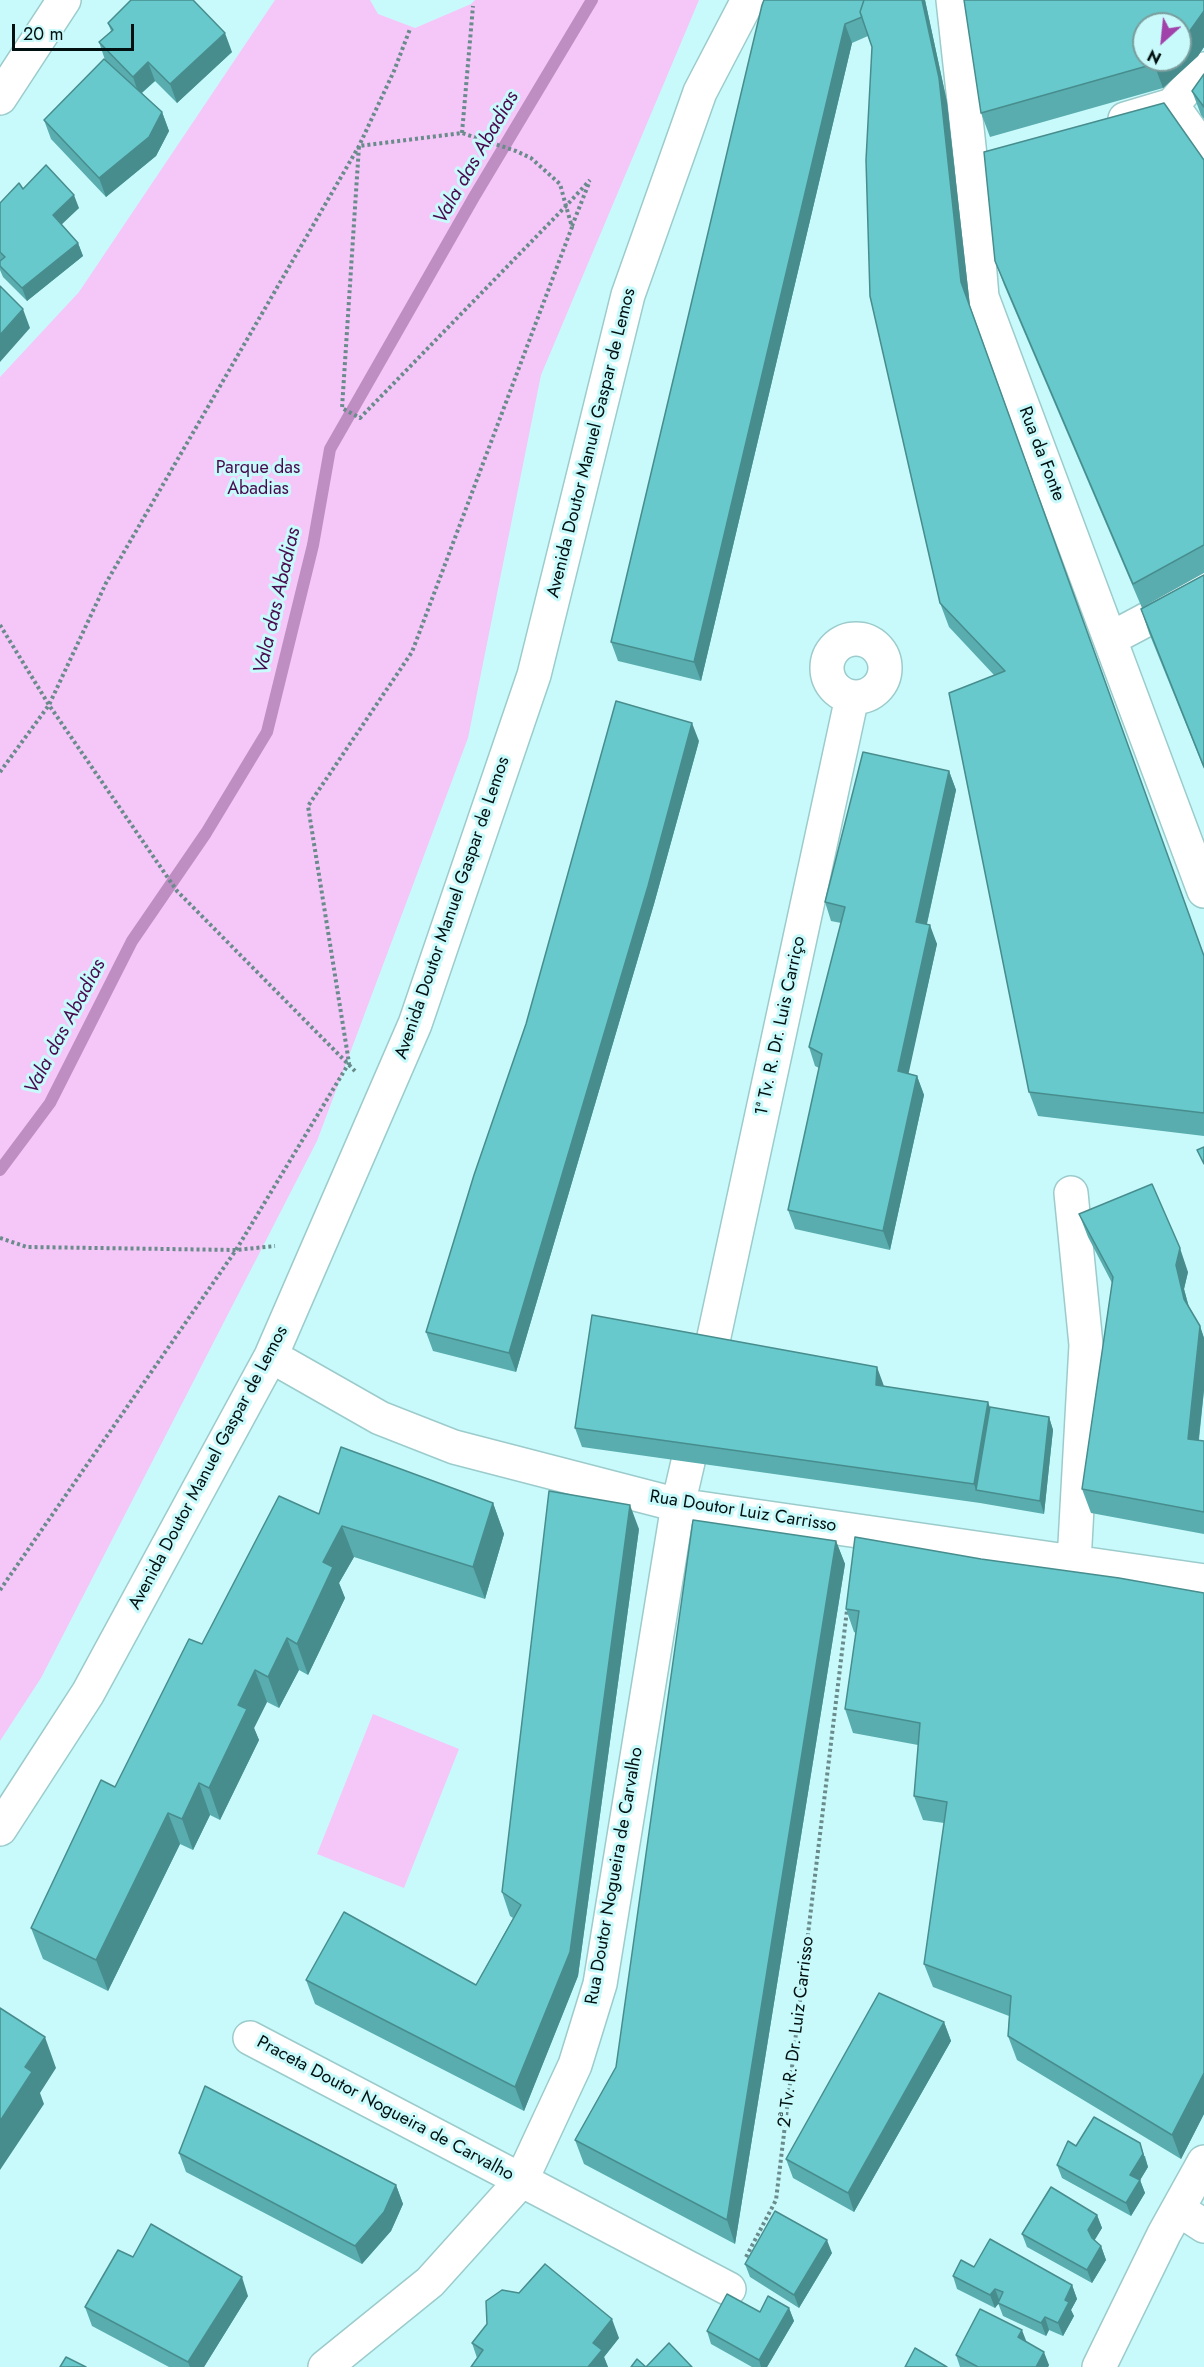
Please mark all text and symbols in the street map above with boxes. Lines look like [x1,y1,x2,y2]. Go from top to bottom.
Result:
scale bar [15,12,136,50]
north arrow [1132,12,1192,72]
text: 20 m [23,21,63,47]
text: N [1144,44,1165,70]
water label: Vala das Abadias [429,87,525,229]
street label: Avenida Doutor Manuel Gaspar de Lemos [543,286,641,600]
street label: Rua da Fonte [1013,404,1069,504]
park label: Parque das Abadias [216,458,300,500]
water label: Vala das Abadias [250,526,306,676]
street label: Avenida Doutor Manuel Gaspar de Lemos [391,754,515,1062]
street label: 1ª Tv. R. Dr. Luis Carriço [751,934,811,1118]
water label: Vala das Abadias [20,955,112,1099]
street label: Avenida Doutor Manuel Gaspar de Lemos [125,1322,293,1614]
street label: Rua Doutor Luiz Carrisso [648,1487,838,1537]
street label: Rua Doutor Nogueira de Carvalho [582,1746,648,2006]
street label: 2ª Tv. R. Dr. Luiz Carrisso [775,1935,819,2129]
street label: Praceta Doutor Nogueira de Carvalho [253,2032,517,2186]

